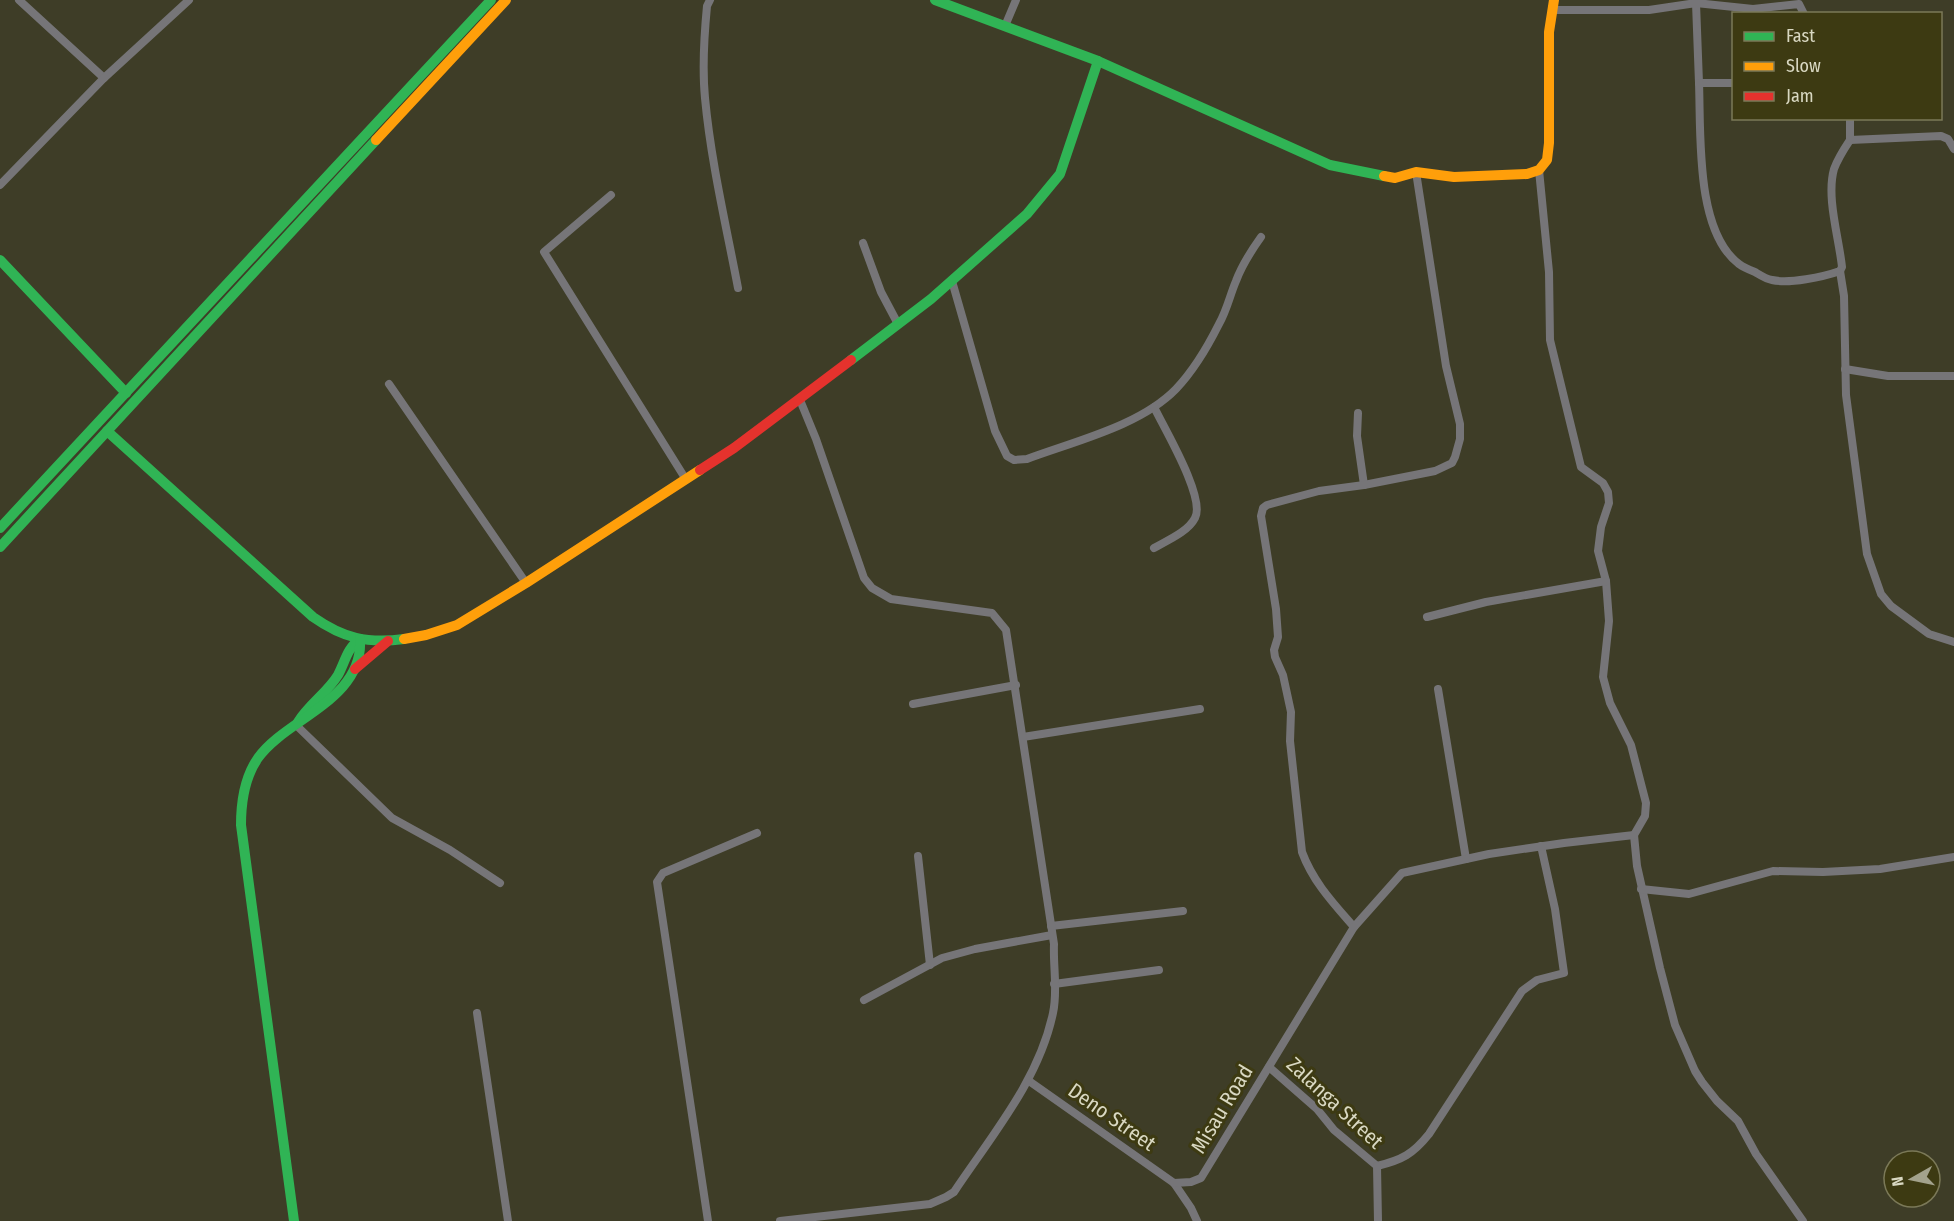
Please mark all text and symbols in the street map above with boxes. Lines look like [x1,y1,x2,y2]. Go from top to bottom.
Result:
legend [1732,12,1942,120]
text: Fast [1786,25,1815,47]
text: Slow [1786,55,1821,77]
text: Jam [1786,85,1814,107]
street label: Zalanga Street [1281,1052,1389,1154]
street label: Misau Road [1185,1060,1259,1158]
street label: Deno Street [1063,1077,1161,1157]
north arrow [1882,1149,1942,1209]
text: N [1888,1175,1908,1187]

